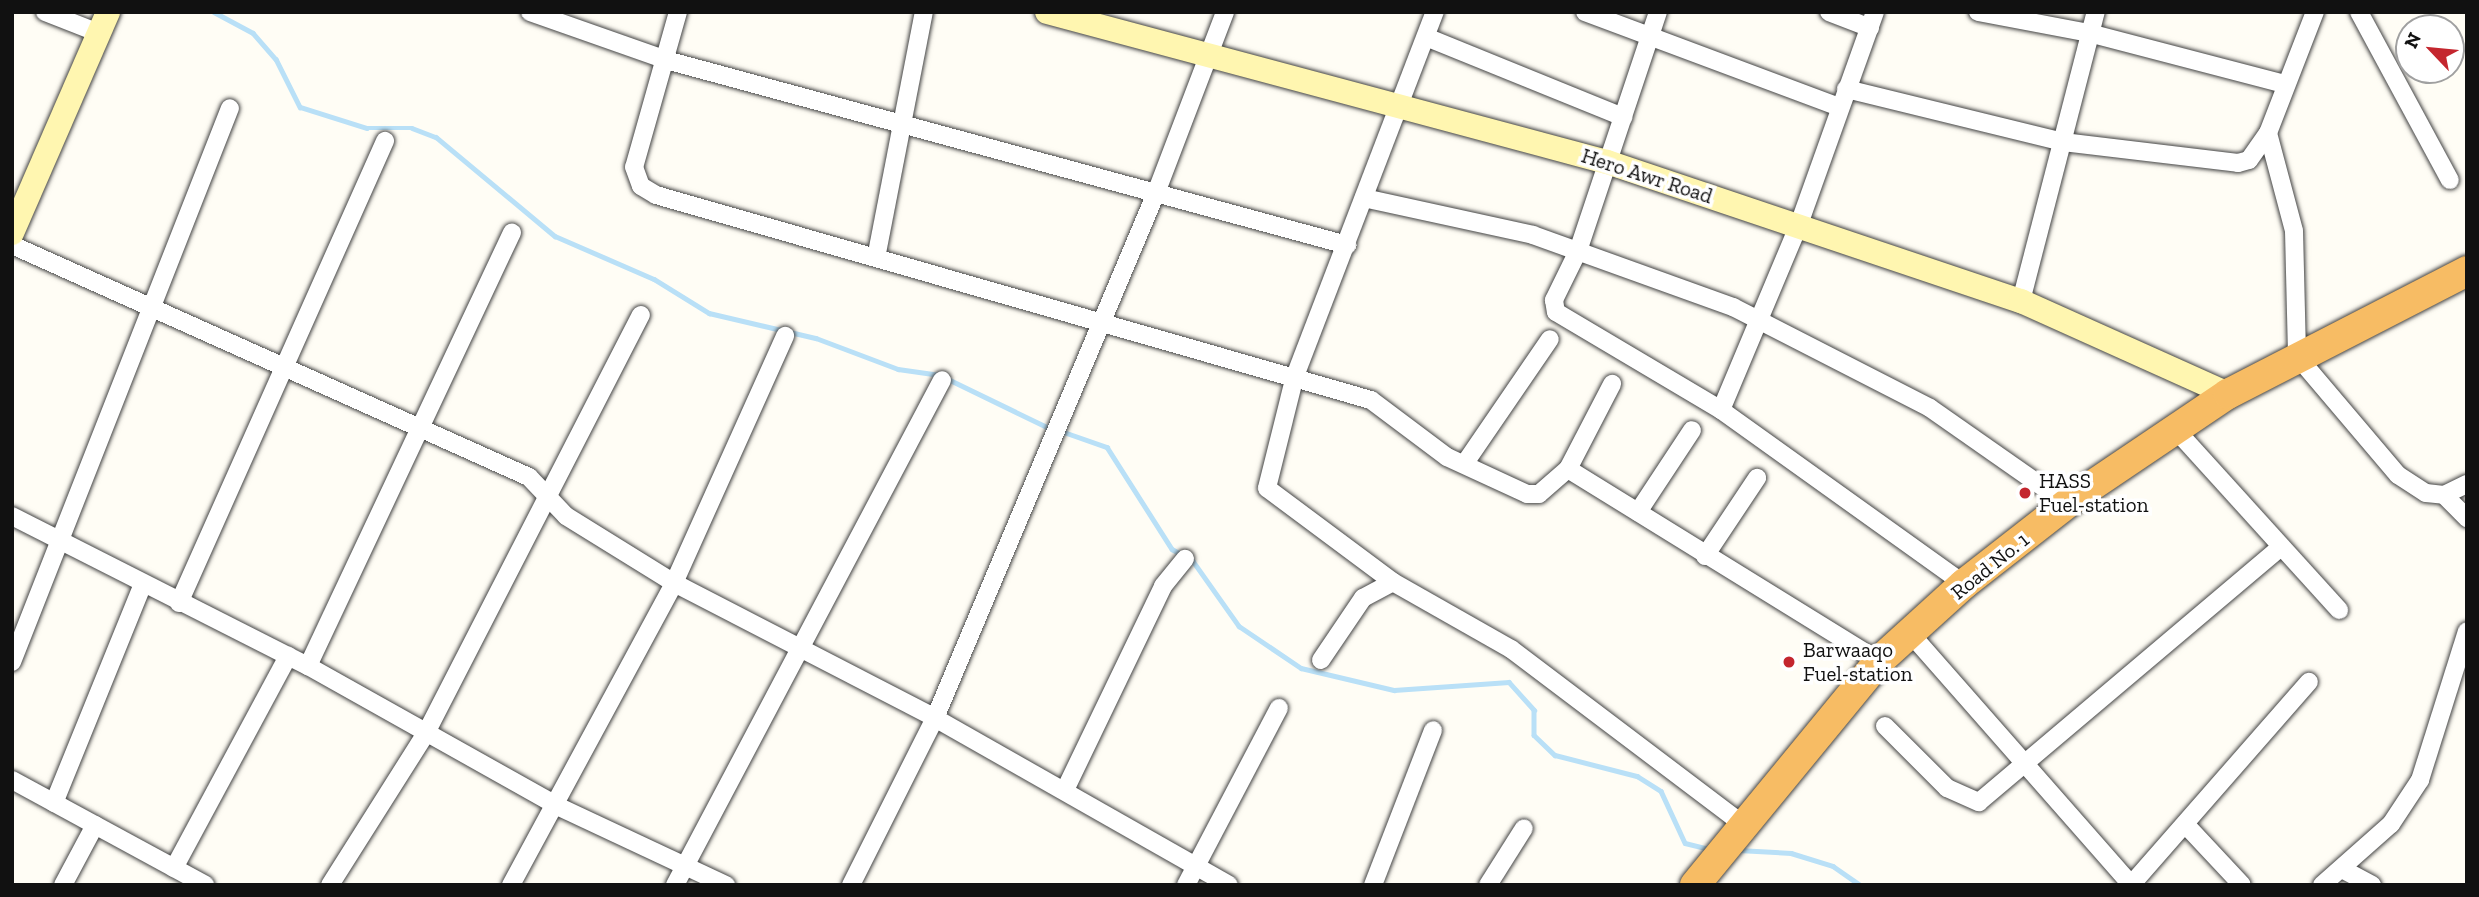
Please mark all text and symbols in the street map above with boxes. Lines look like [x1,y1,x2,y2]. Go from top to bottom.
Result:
north arrow [2395,14,2465,84]
text: N [2399,29,2426,52]
street label: Hero Awr Road [1578,143,1716,209]
place label: HASS Fuel-station [2039,468,2149,518]
marker: HASS Fuel-station [2017,485,2033,501]
street label: Road No. 1 [1946,527,2034,605]
place label: Barwaaqo Fuel-station [1803,637,1913,687]
marker: Barwaaqo Fuel-station [1781,654,1797,670]

